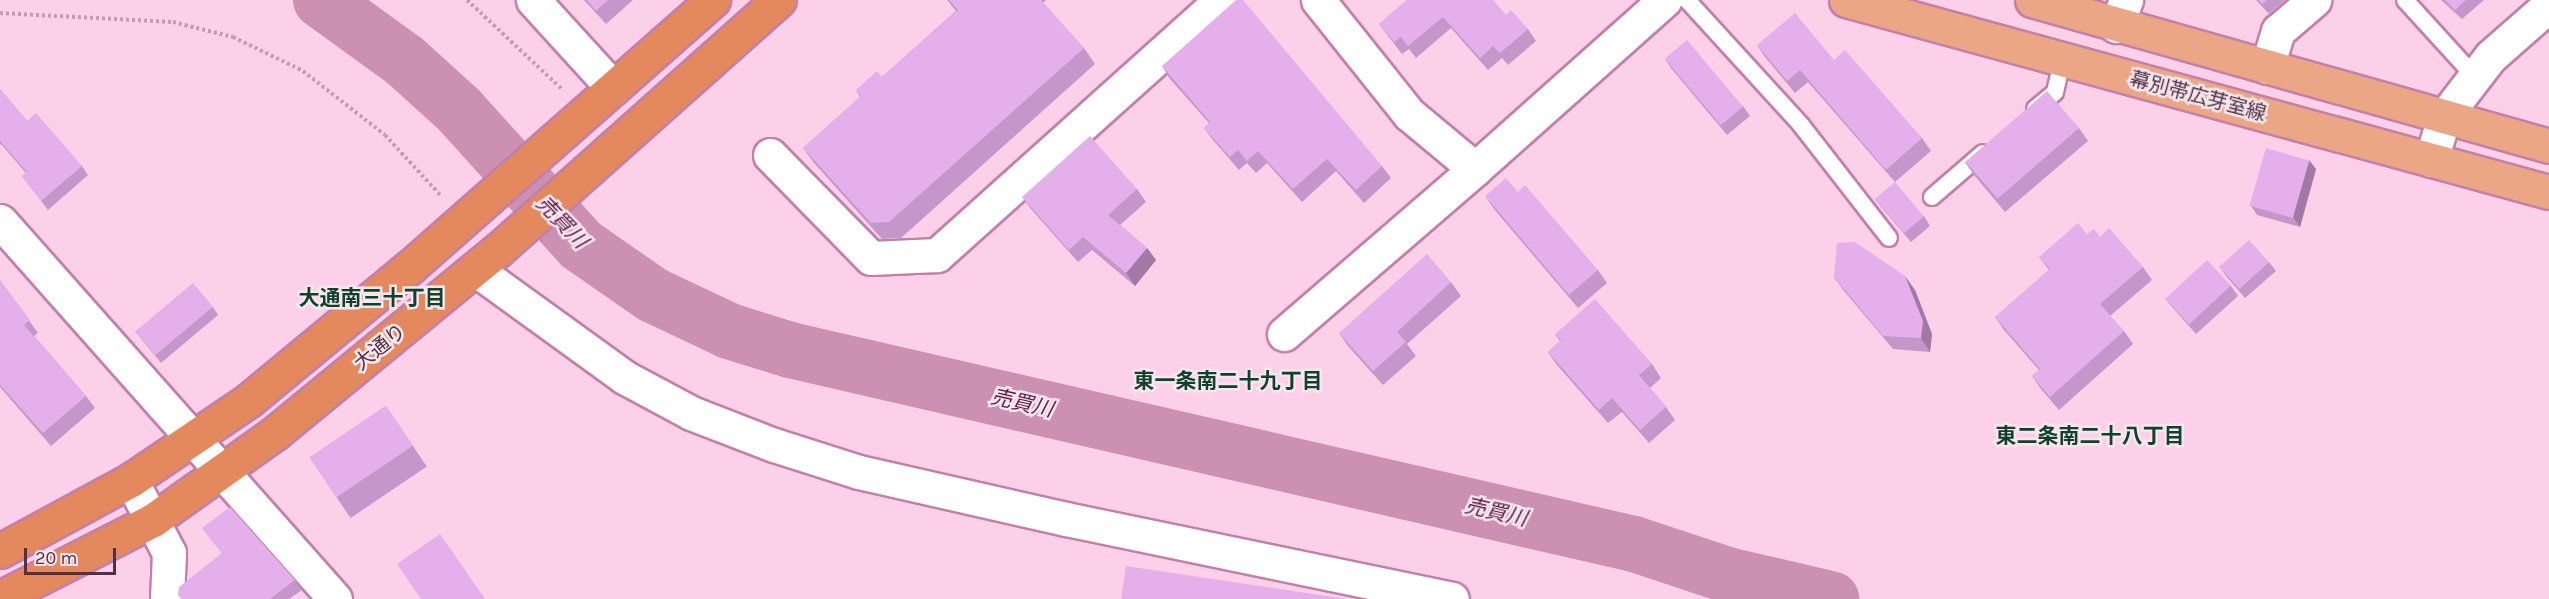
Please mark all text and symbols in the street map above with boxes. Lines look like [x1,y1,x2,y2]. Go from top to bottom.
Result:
street label: 幕別帯広芽室線 [2127,66,2269,126]
water label: 売買川 [531,191,593,253]
district label: 大通南三十丁目 [299,285,445,311]
street label: 大通り [349,319,411,375]
district label: 東一条南二十九丁目 [1134,368,1322,394]
water label: 売買川 [988,384,1056,422]
district label: 東二条南二十八丁目 [1996,423,2184,449]
water label: 売買川 [1462,493,1530,531]
scale bar [27,536,118,574]
text: 20 m [35,547,77,569]

